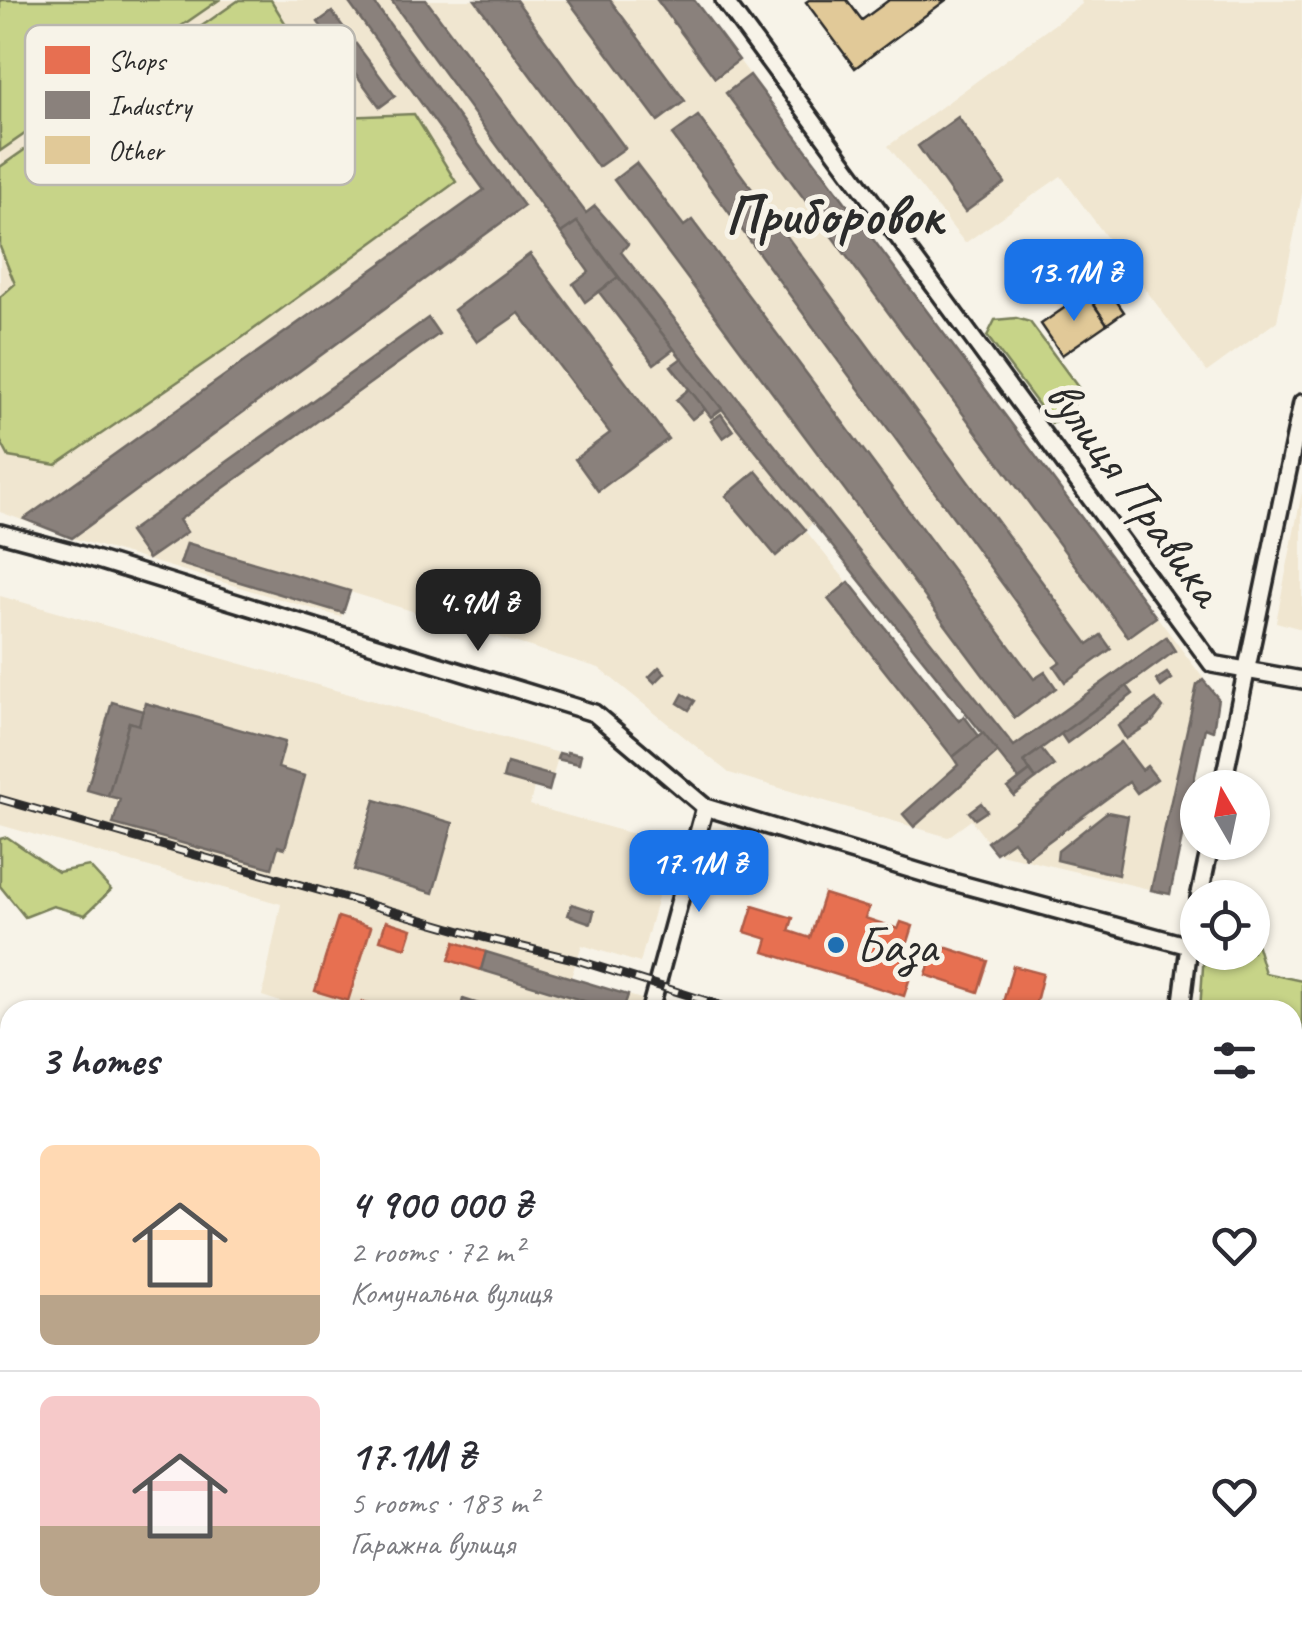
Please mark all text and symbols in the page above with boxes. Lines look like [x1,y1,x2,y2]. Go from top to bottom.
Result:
legend [25,25,355,185]
text: Shops [108,43,168,78]
text: Industry [108,88,194,123]
text: Other [108,133,166,168]
district label: Приборовок [725,180,947,250]
pin: 13.1M ₴ [982,239,1166,324]
text: 13.1M ₴ [1026,251,1122,292]
street label: вулиця Правика [1032,367,1241,621]
pin: 4.9M ₴ [397,569,559,654]
text: 4.9M ₴ [438,581,518,622]
north arrow [1180,770,1270,860]
map controls [1180,770,1270,970]
pin: 17.1M ₴ [607,830,791,915]
text: 17.1M ₴ [651,842,747,883]
button: locate [1180,880,1270,970]
place label: База [856,914,940,977]
marker: База [825,934,847,956]
icon: filters [1207,1033,1262,1088]
text: 3 homes [40,1034,159,1087]
text: 4 900 000 ₴ [350,1178,532,1231]
icon: home [120,1185,240,1305]
icon: heart [1207,1218,1262,1273]
text: 2 rooms · 72 m² [350,1231,523,1272]
text: Комунальна вулиця [350,1272,552,1313]
text: 17.1M ₴ [350,1429,475,1482]
icon: home [120,1436,240,1556]
icon: heart [1207,1469,1262,1524]
text: 5 rooms · 183 m² [350,1482,537,1523]
text: Гаражна вулиця [350,1523,515,1564]

